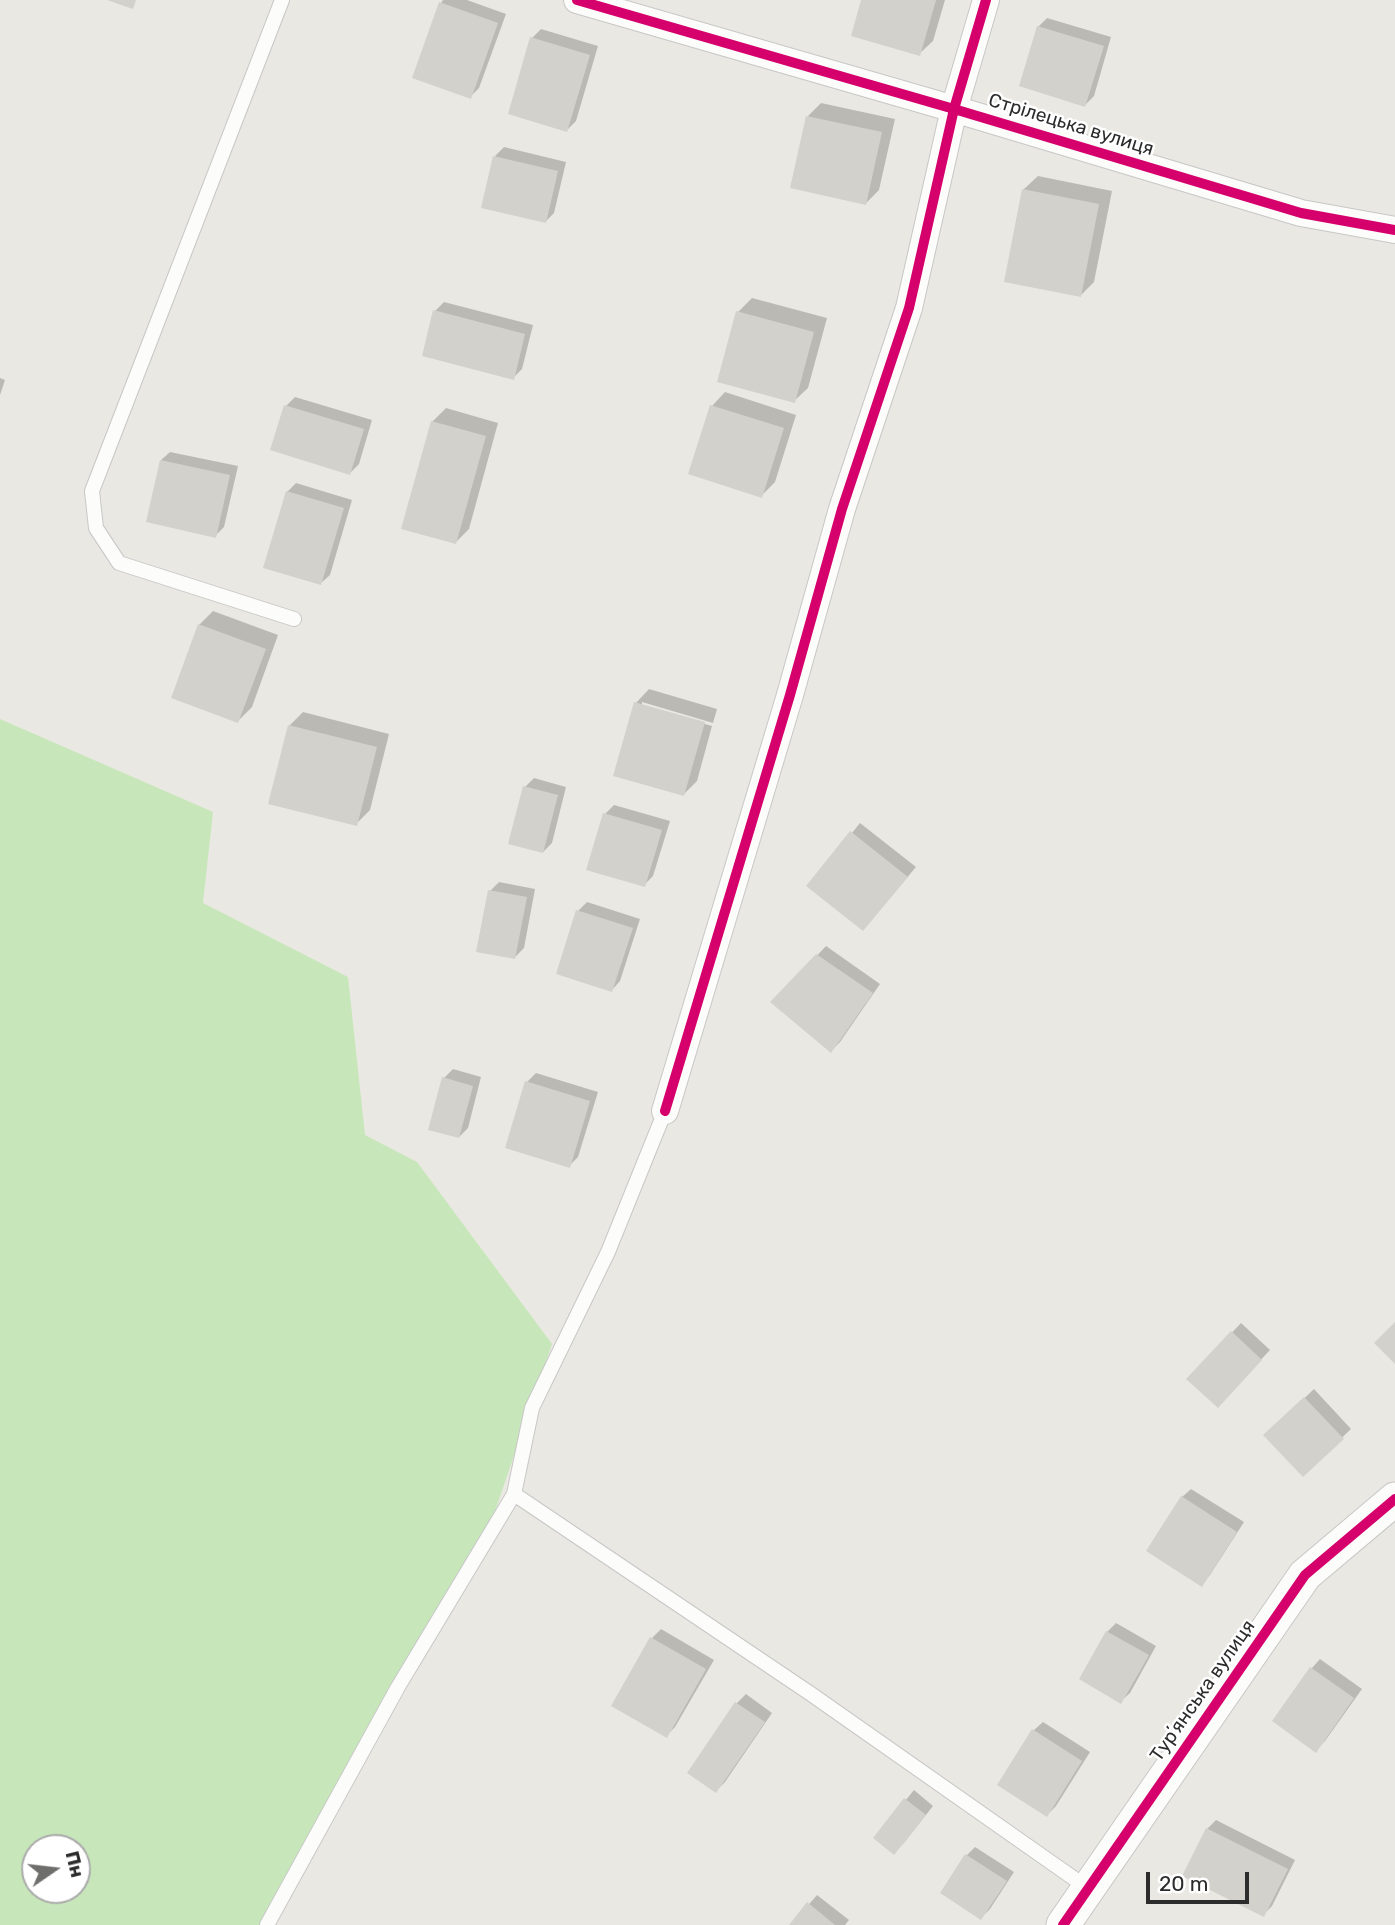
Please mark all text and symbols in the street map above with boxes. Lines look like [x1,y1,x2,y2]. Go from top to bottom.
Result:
street label: Стрілецька вулиця [986,89,1156,161]
street label: Турʼянська вулиця [1146,1616,1260,1766]
north arrow [21,1834,91,1904]
text: Пн [61,1849,89,1880]
scale bar [1150,1858,1253,1902]
text: 20 m [1159,1871,1208,1896]

